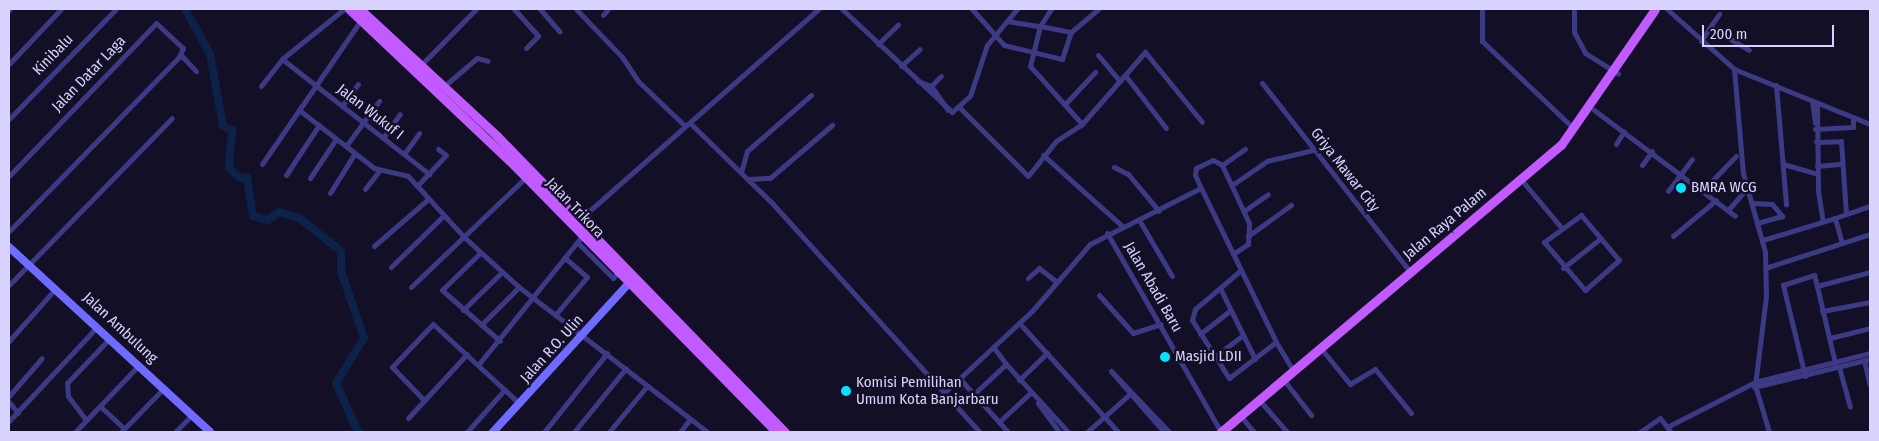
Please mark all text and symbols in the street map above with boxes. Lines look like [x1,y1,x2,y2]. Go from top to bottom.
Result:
scale bar [1704,15,1836,47]
text: 200 m [1710,25,1747,43]
street label: Kinibalu [29,31,77,79]
street label: Jalan Datar Laga [48,32,130,116]
street label: Jalan Wukuf I [333,80,407,144]
street label: Griya Mawar City [1307,124,1383,216]
street label: Jalan Trikora [542,174,608,242]
place label: BMRA WCG [1691,179,1757,197]
marker: BMRA WCG [1675,182,1687,194]
street label: Jalan Raya Palam [1400,184,1490,264]
street label: Jalan Abadi Baru [1120,239,1186,335]
street label: Jalan Ambulung [79,289,161,367]
street label: Jalan R.O. Ulin [517,311,587,387]
place label: Masjid LDII [1175,348,1242,366]
marker: Masjid LDII [1159,351,1171,363]
place label: Komisi Pemilihan Umum Kota Banjarbaru [856,373,999,408]
marker: Komisi Pemilihan Umum Kota Banjarbaru [840,385,852,397]

